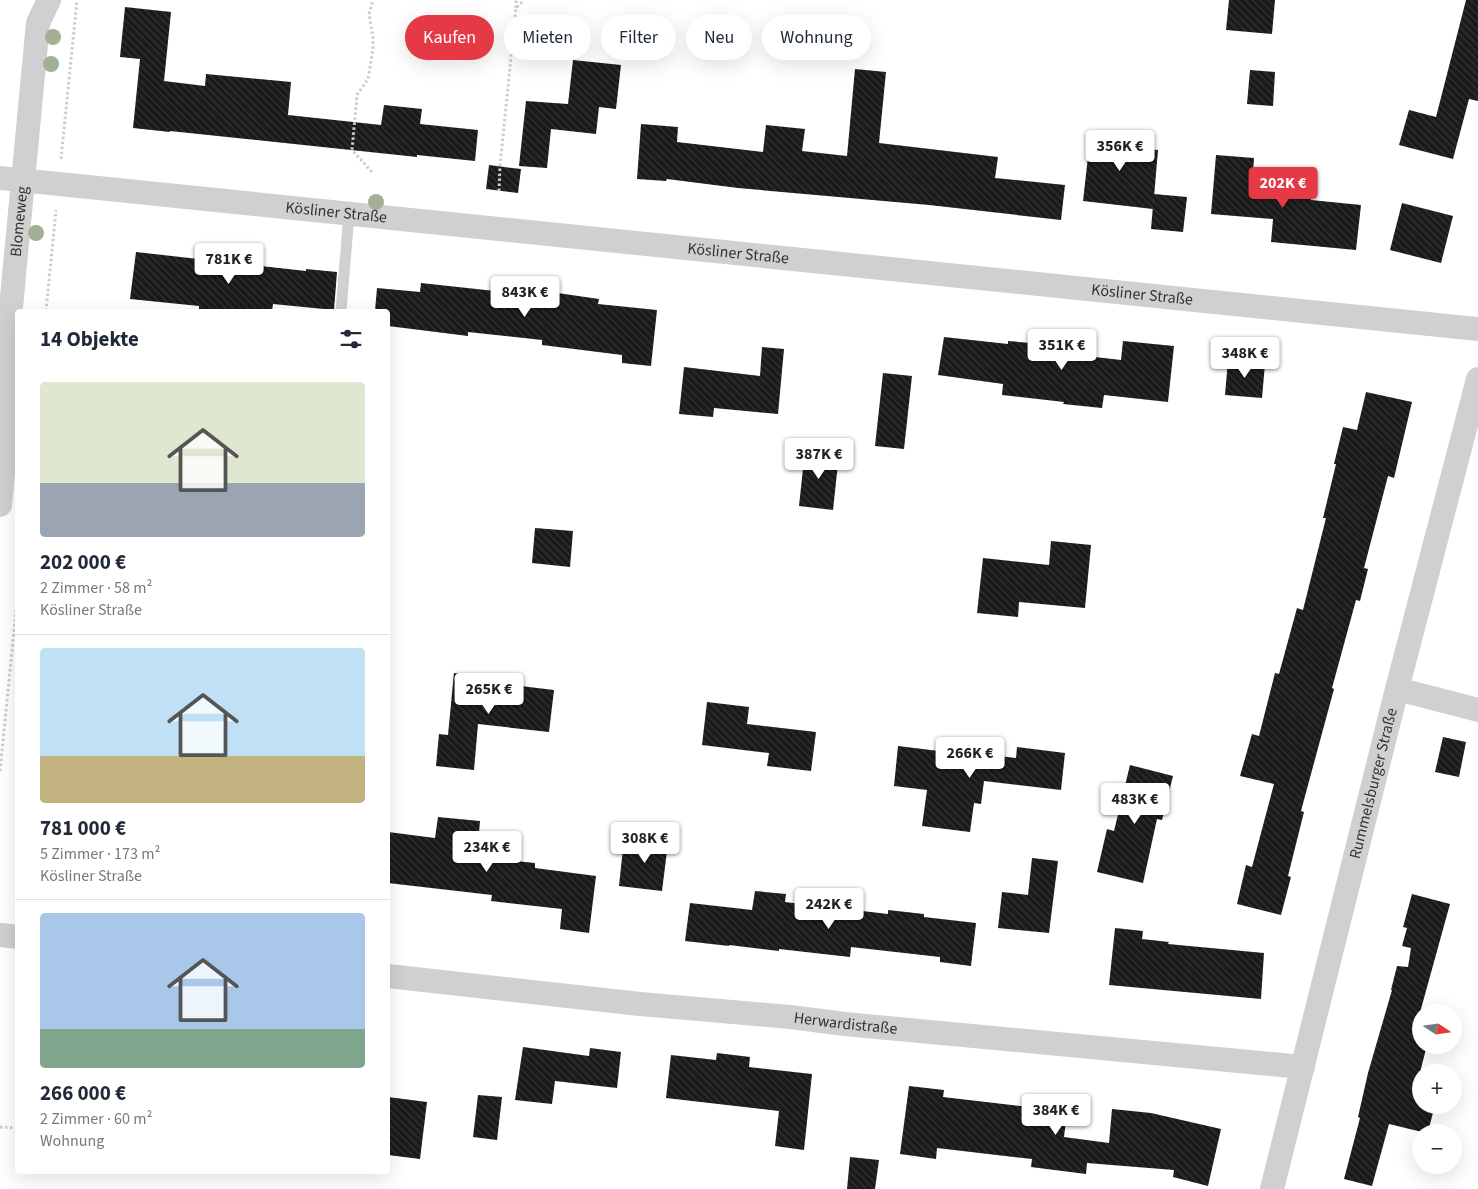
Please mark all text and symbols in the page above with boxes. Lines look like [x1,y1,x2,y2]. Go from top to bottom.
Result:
chip: Kaufen [405,15,494,60]
chip: Mieten [504,15,591,60]
chip: Filter [601,15,676,60]
chip: Neu [686,15,752,60]
chip: Wohnung [762,15,871,60]
pin: 356K € [1079,130,1161,172]
text: 356K € [1097,135,1143,157]
pin: 202K € [1242,166,1324,209]
text: 202K € [1260,172,1306,194]
street label: Blomeweg [5,185,33,258]
street label: Kösliner Straße [284,196,388,228]
street label: Kösliner Straße [686,237,790,270]
pin: 781K € [188,242,270,285]
text: 781K € [206,248,252,270]
pin: 843K € [484,276,566,318]
street label: Kösliner Straße [1090,279,1194,311]
text: 843K € [502,281,548,303]
text: 14 Objekte [40,324,139,354]
icon: filters [337,325,365,353]
pin: 351K € [1021,328,1103,371]
text: 351K € [1039,334,1085,356]
pin: 348K € [1204,336,1286,379]
text: 348K € [1222,342,1268,364]
icon: home [158,415,248,505]
pin: 387K € [778,438,860,480]
text: 387K € [796,443,842,465]
text: 202 000 € [40,547,126,577]
text: 2 Zimmer · 58 m² [40,577,152,599]
text: Kösliner Straße [40,599,142,621]
pin: 265K € [448,672,530,715]
text: 265K € [466,678,512,700]
icon: home [158,680,248,770]
street label: Rummelsburger Straße [1344,706,1403,861]
pin: 266K € [929,736,1011,779]
text: 266K € [947,742,993,764]
pin: 483K € [1094,782,1176,825]
text: 483K € [1112,788,1158,810]
text: 781 000 € [40,813,126,843]
pin: 308K € [604,822,686,864]
text: 308K € [622,827,668,849]
pin: 234K € [446,830,528,873]
text: 234K € [464,836,510,858]
text: 5 Zimmer · 173 m² [40,843,160,865]
text: Kösliner Straße [40,865,142,887]
pin: 242K € [788,888,870,930]
text: 242K € [806,893,852,915]
icon: home [158,945,248,1035]
north arrow [1412,1004,1462,1054]
map controls [1412,1004,1462,1174]
street label: Herwardistraße [792,1007,898,1040]
button: + [1412,1064,1462,1114]
text: 266 000 € [40,1078,126,1108]
pin: 384K € [1015,1094,1097,1136]
text: 384K € [1033,1099,1079,1121]
text: 2 Zimmer · 60 m² [40,1108,152,1130]
button: − [1412,1124,1462,1174]
text: Wohnung [40,1130,104,1152]

